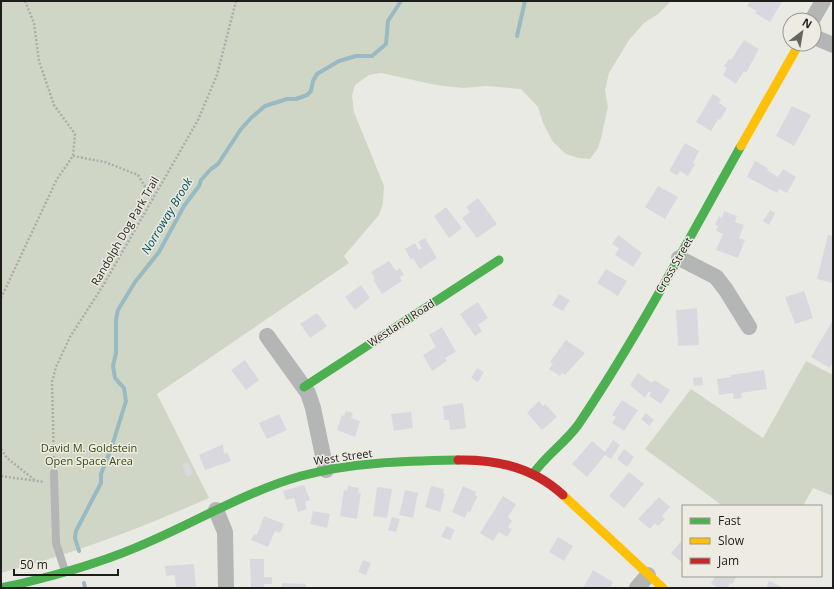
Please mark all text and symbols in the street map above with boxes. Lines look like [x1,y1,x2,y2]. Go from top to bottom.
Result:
north arrow [782,12,822,52]
text: N [800,14,815,32]
street label: Randolph Dog Park Trail [87,173,162,288]
water label: Norroway Brook [137,173,197,257]
street label: Cross Street [652,234,696,295]
street label: Westland Road [364,295,437,350]
park label: David M. Goldstein Open Space Area [41,440,137,468]
street label: West Street [313,445,373,468]
legend [682,505,822,577]
text: Fast [718,512,741,529]
text: Slow [718,532,745,549]
scale bar [14,551,118,577]
text: Jam [717,552,739,569]
text: 50 m [20,556,48,573]

